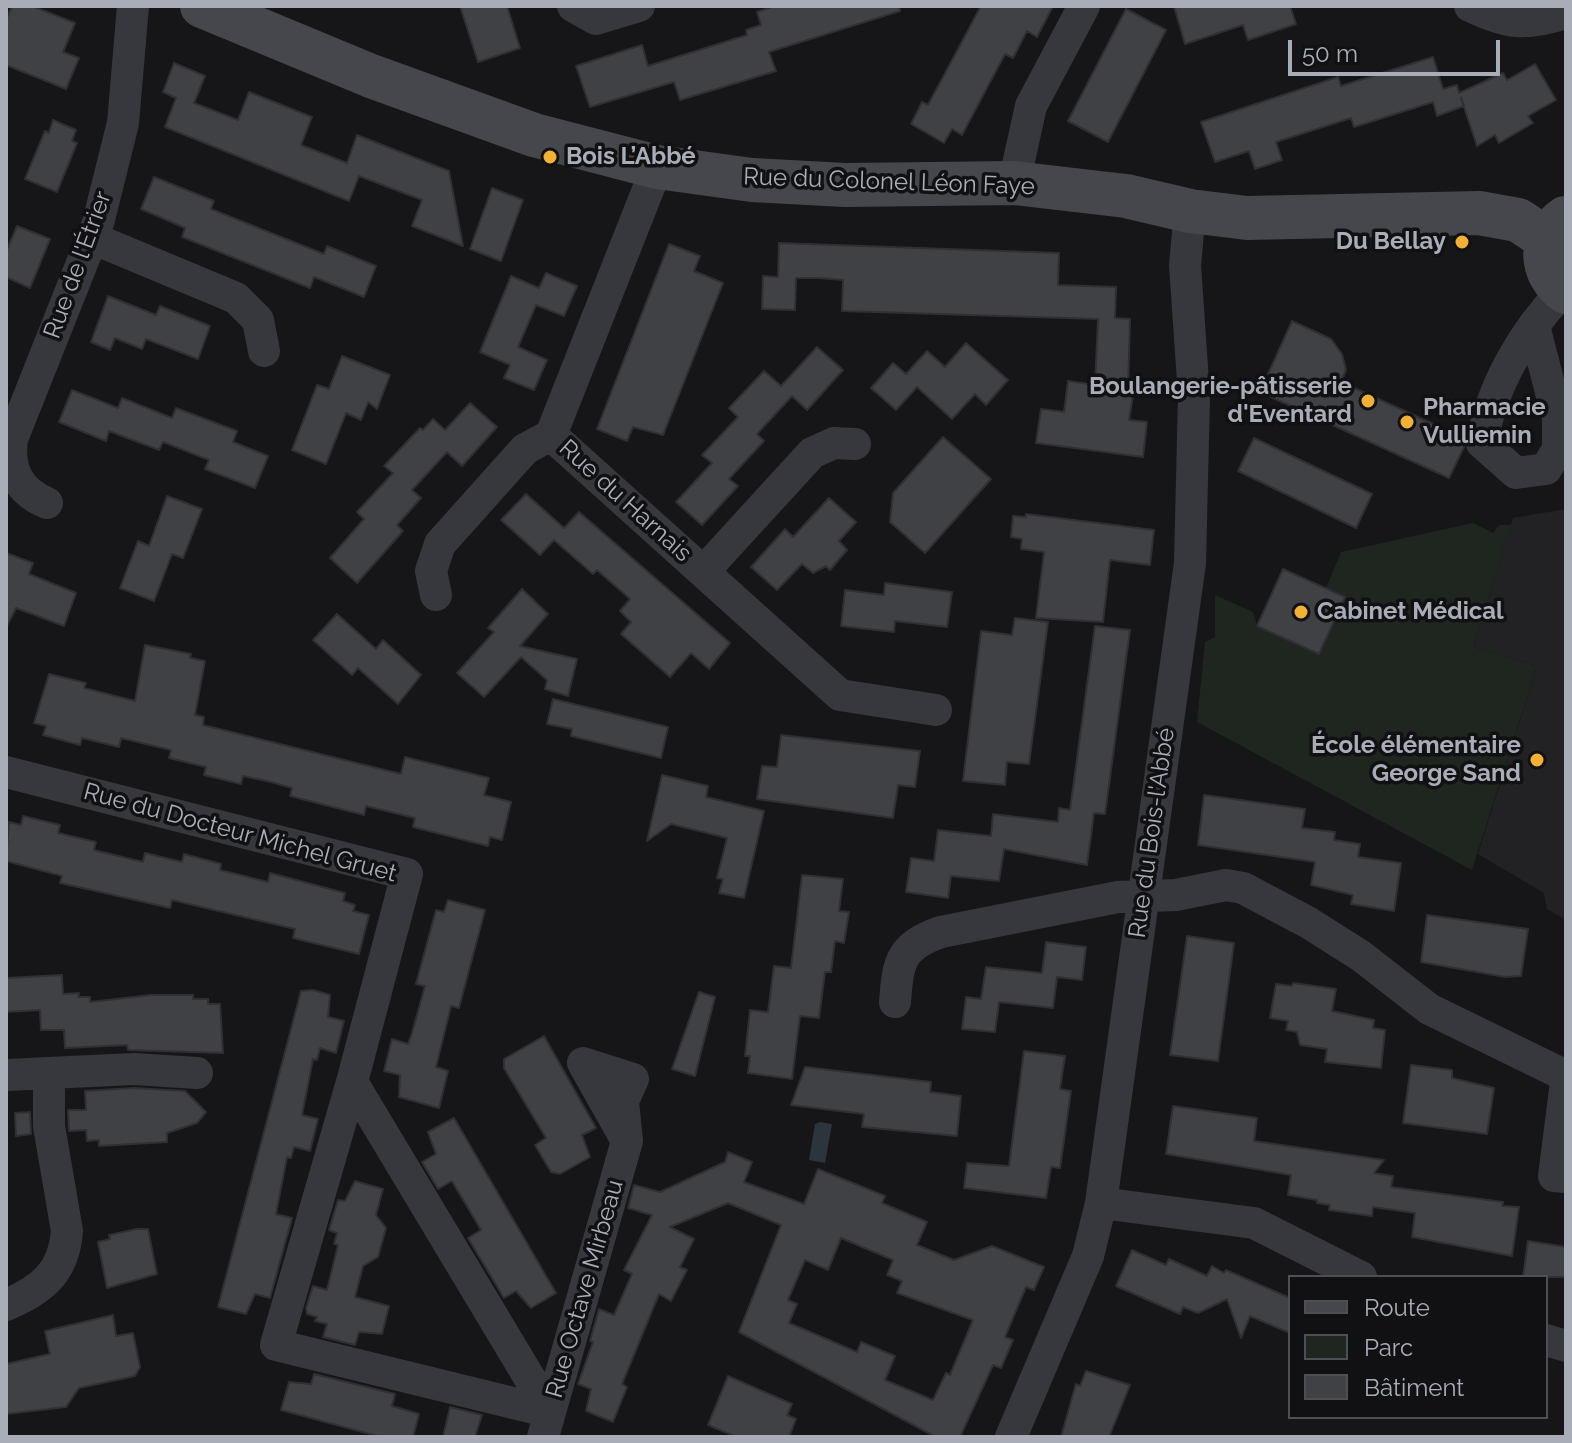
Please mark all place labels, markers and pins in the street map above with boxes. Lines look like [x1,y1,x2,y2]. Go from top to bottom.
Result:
place label: Bois L’Abbé [566,143,696,171]
marker: Bois L’Abbé [541,148,559,166]
place label: Du Bellay [1336,228,1446,256]
marker: Du Bellay [1453,233,1471,251]
place label: Boulangerie-pâtisserie d'Eventard [1089,373,1352,429]
marker: Boulangerie-pâtisserie d'Eventard [1359,392,1377,410]
place label: Pharmacie Vulliemin [1423,394,1546,450]
marker: Pharmacie Vulliemin [1398,413,1416,431]
place label: Cabinet Médical [1317,598,1504,626]
marker: Cabinet Médical [1292,603,1310,621]
place label: École élémentaire George Sand [1311,732,1521,788]
marker: École élémentaire George Sand [1528,751,1546,769]

